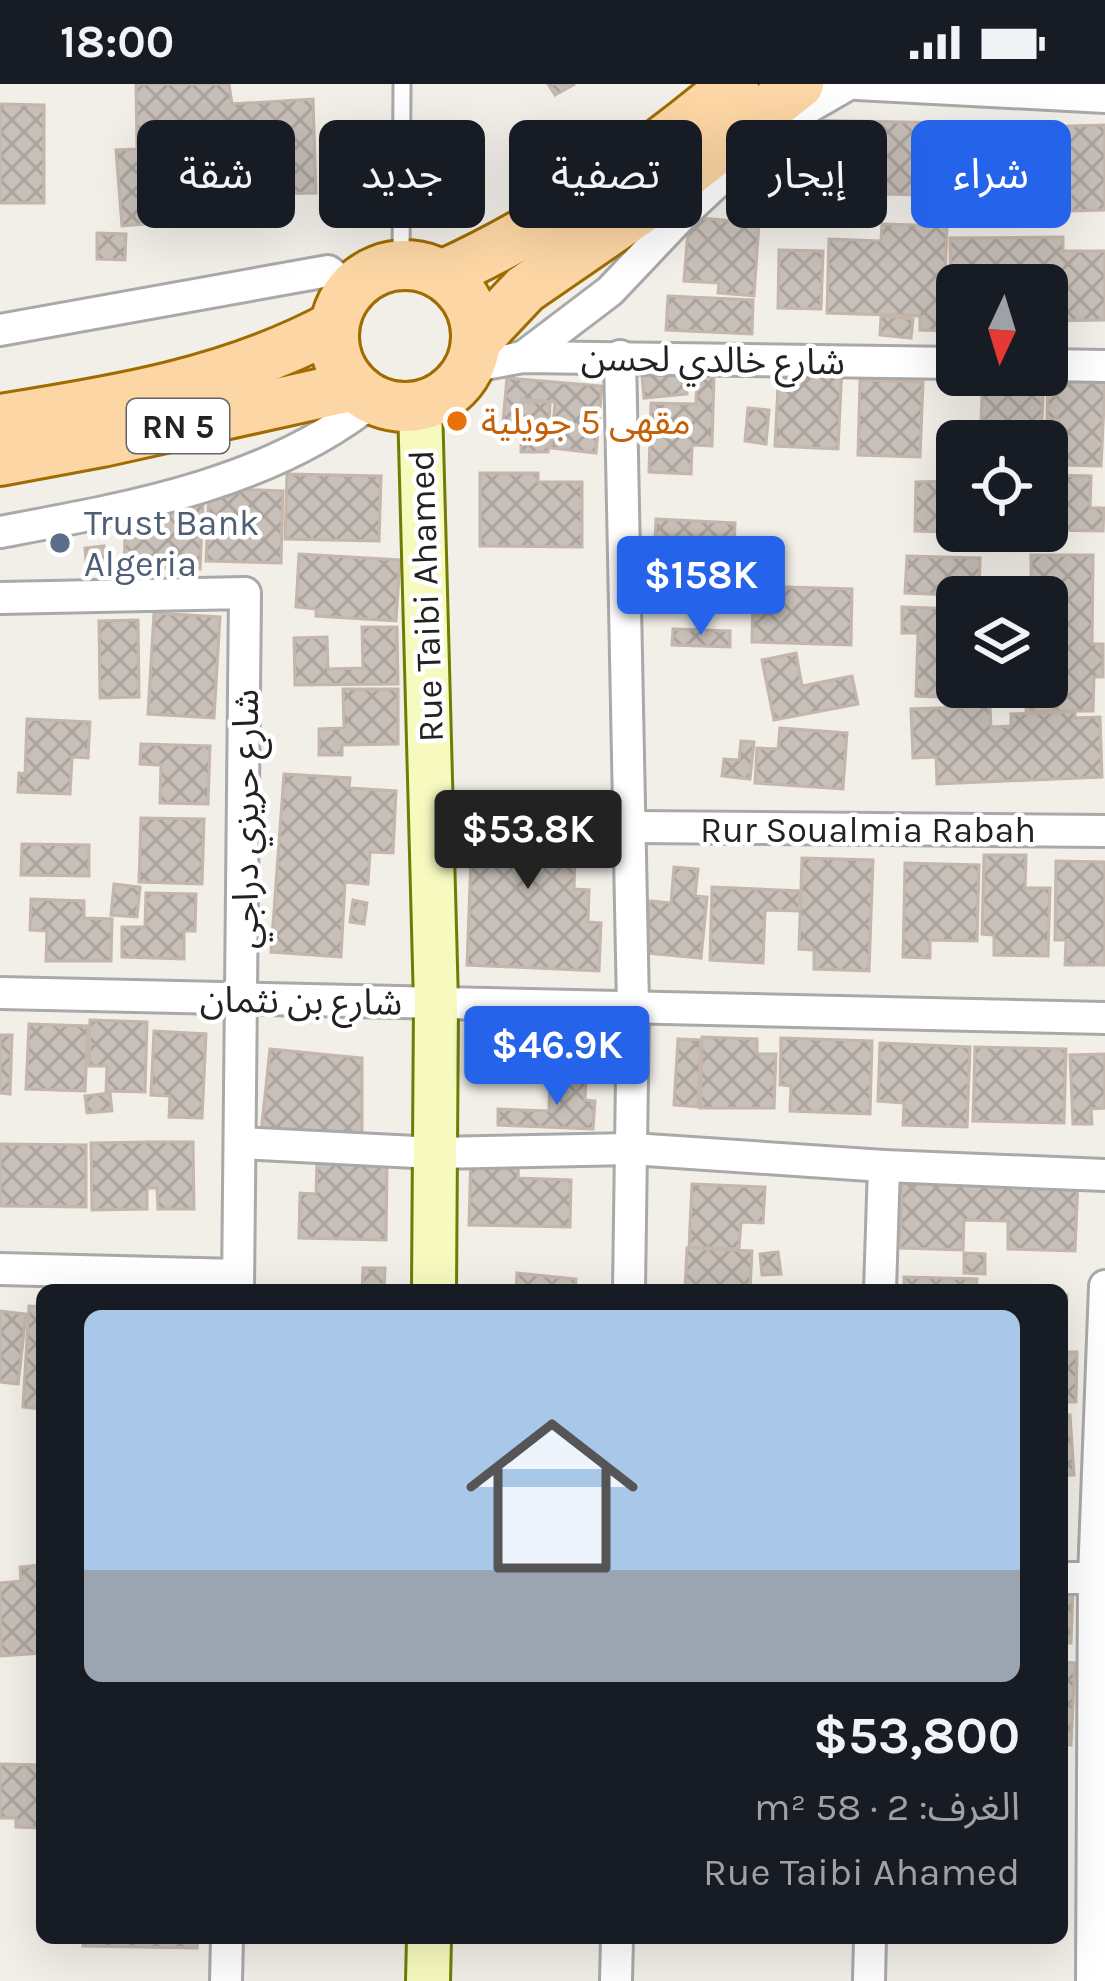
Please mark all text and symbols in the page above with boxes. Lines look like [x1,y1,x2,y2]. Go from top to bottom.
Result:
text: 18:00 [60,16,174,68]
chip: شقة [137,120,295,228]
chip: جديد [319,120,485,228]
chip: تصفية [509,120,702,228]
chip: إيجار [726,120,887,228]
chip: شراء [911,120,1071,228]
north arrow [936,264,1068,396]
map controls [936,264,1068,708]
street label: شارع خالدي لحسن [581,337,845,390]
road number: RN 5 [127,399,229,453]
place label: مقهى 5 جويلية [481,401,691,443]
marker: مقهى 5 جويلية [444,408,470,434]
button: locate [936,420,1068,552]
street label: Rue Taibi Ahamed [400,449,452,743]
place label: Trust Bank Algeria [84,502,259,585]
marker: Trust Bank Algeria [47,530,73,556]
pin: $158K [617,536,785,638]
text: $158K [644,552,758,598]
button: layers [936,576,1068,708]
street label: شارع حريزي دراجي [225,689,273,949]
pin: $53.8K [430,790,626,892]
text: $53.8K [462,806,594,852]
street label: Rur Soualmia Rabah [700,809,1036,851]
street label: شارع بن نثمان [199,978,402,1029]
pin: $46.9K [459,1006,655,1108]
text: $46.9K [491,1022,623,1068]
icon: home [444,1388,660,1604]
text: $53,800 [813,1706,1020,1766]
text: الغرف: 2 · 58 m² [754,1784,1020,1830]
text: Rue Taibi Ahamed [703,1849,1020,1895]

